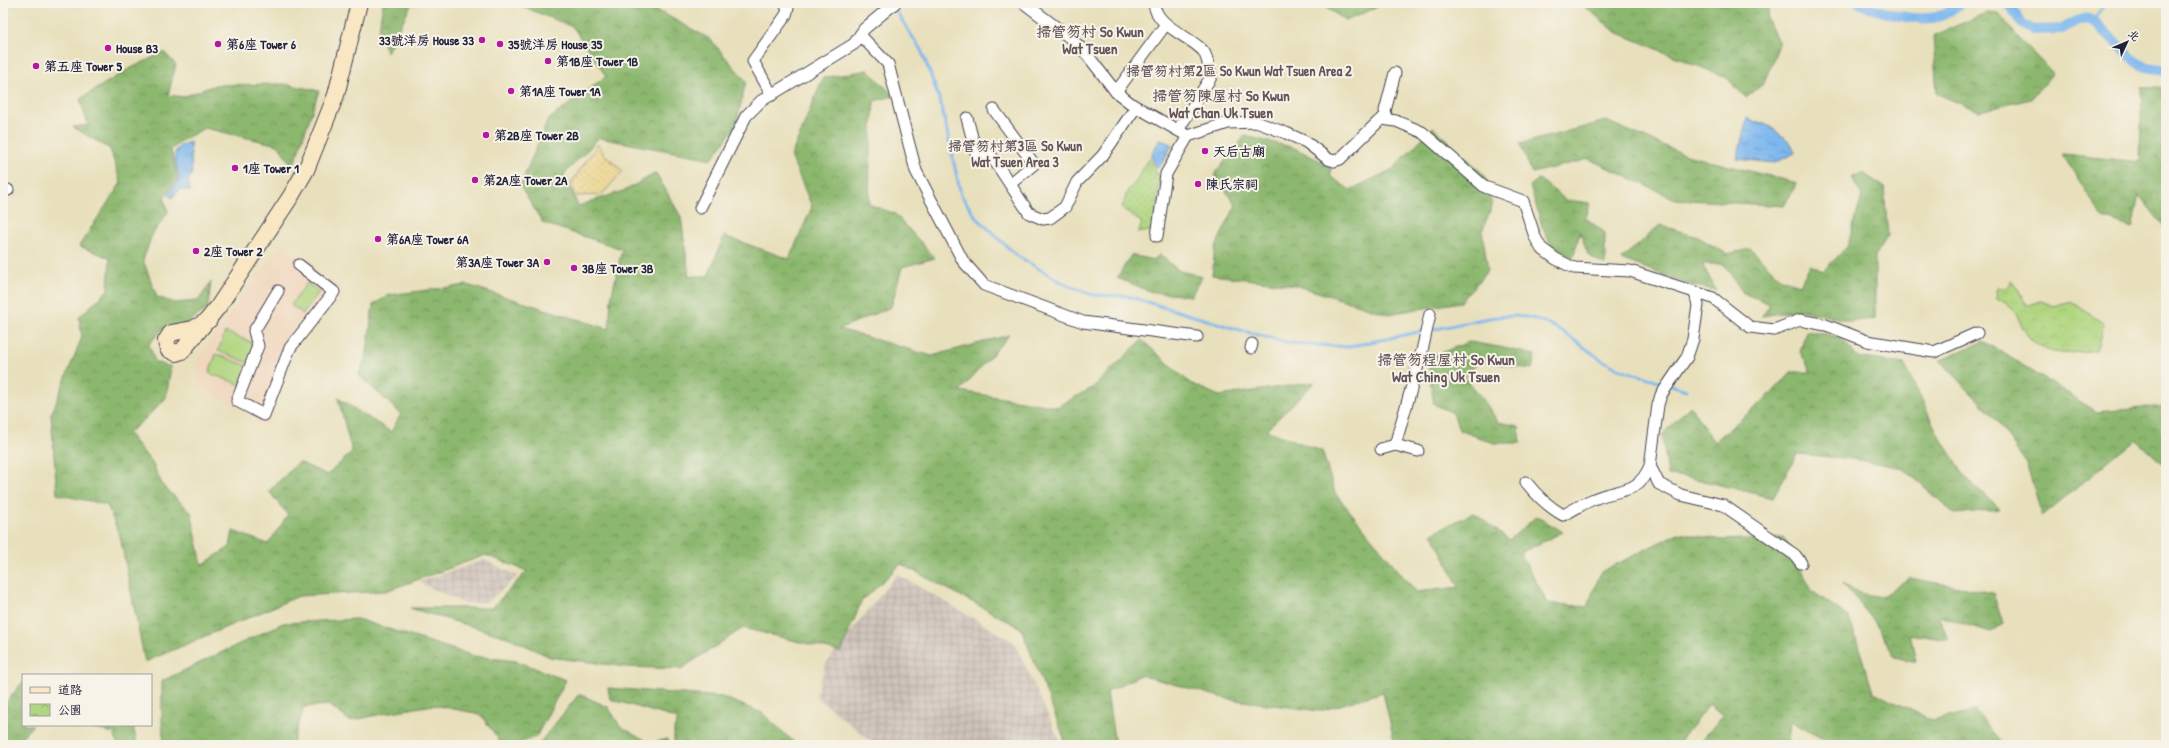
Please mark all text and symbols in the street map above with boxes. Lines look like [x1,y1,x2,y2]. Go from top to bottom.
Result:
district label: 掃管笏村 So Kwun Wat Tsuen [1036,21,1144,59]
north arrow [2107,22,2147,62]
text: 北 [2125,26,2143,44]
place label: 33號洋房 House 33 [379,31,474,49]
place label: 第6座 Tower 6 [226,35,297,53]
marker: 33號洋房 House 33 [477,35,487,45]
place label: 35號洋房 House 35 [508,35,603,53]
place label: House B3 [116,39,158,57]
marker: 第6座 Tower 6 [213,39,223,49]
marker: 35號洋房 House 35 [495,39,505,49]
marker: House B3 [103,43,113,53]
place label: 第1B座 Tower 1B [556,52,639,70]
marker: 第1B座 Tower 1B [543,56,553,66]
place label: 第五座 Tower 5 [44,57,123,75]
marker: 第五座 Tower 5 [31,61,41,71]
district label: 掃管笏村第2區 So Kwun Wat Tsuen Area 2 [1126,61,1352,80]
place label: 第1A座 Tower 1A [519,82,601,100]
district label: 掃管笏陳屋村 So Kwun Wat Chan Uk Tsuen [1152,85,1290,123]
marker: 第1A座 Tower 1A [506,86,516,96]
place label: 第2B座 Tower 2B [494,126,579,144]
marker: 第2B座 Tower 2B [481,130,491,140]
district label: 掃管笏村第3區 So Kwun Wat Tsuen Area 3 [948,136,1082,171]
place label: 天后古廟 [1213,142,1265,160]
marker: 天后古廟 [1200,146,1210,156]
place label: 1座 Tower 1 [243,159,299,177]
marker: 1座 Tower 1 [230,163,240,173]
place label: 第2A座 Tower 2A [483,171,568,189]
marker: 第2A座 Tower 2A [470,175,480,185]
place label: 陳氏宗祠 [1206,175,1258,193]
marker: 陳氏宗祠 [1193,179,1203,189]
place label: 第6A座 Tower 6A [386,230,469,248]
marker: 第6A座 Tower 6A [373,234,383,244]
place label: 2座 Tower 2 [204,242,264,260]
marker: 2座 Tower 2 [191,246,201,256]
place label: 第3A座 Tower 3A [455,253,540,271]
marker: 第3A座 Tower 3A [542,257,552,267]
place label: 3B座 Tower 3B [582,259,654,277]
marker: 3B座 Tower 3B [569,263,579,273]
district label: 掃管笏程屋村 So Kwun Wat Ching Uk Tsuen [1377,349,1515,388]
legend [22,674,152,726]
text: 道路 [58,681,82,698]
text: 公園 [58,701,82,718]

